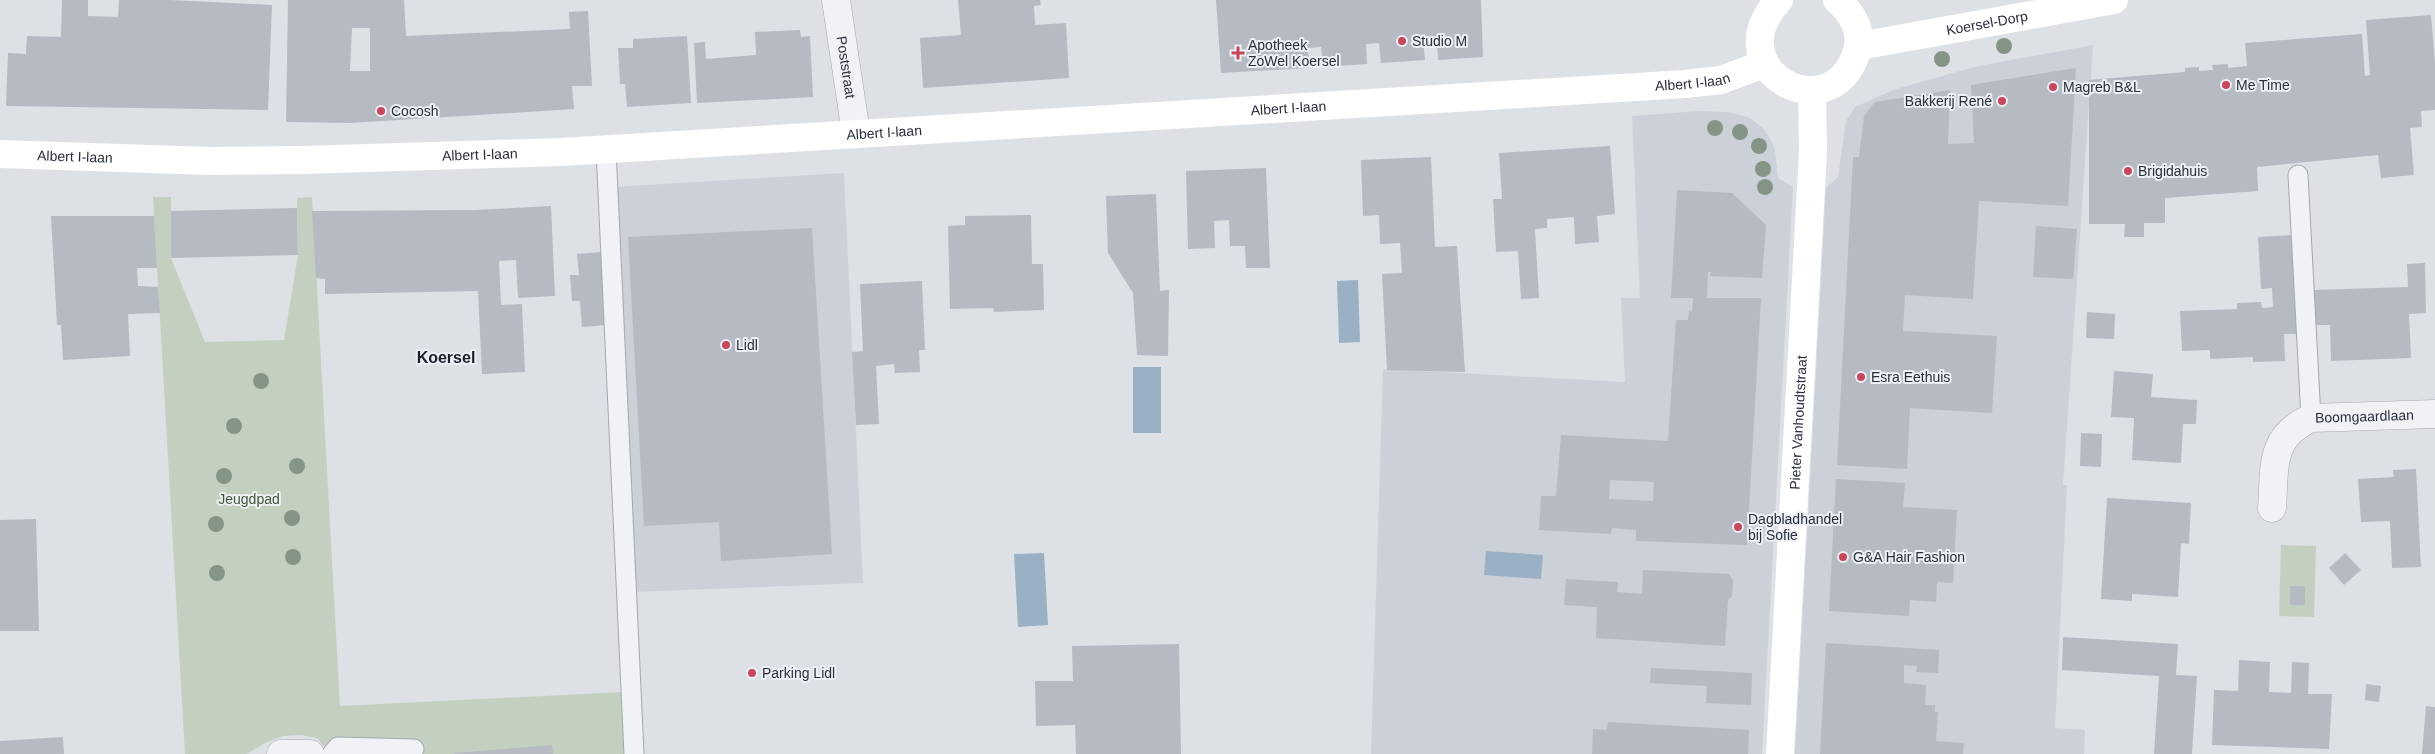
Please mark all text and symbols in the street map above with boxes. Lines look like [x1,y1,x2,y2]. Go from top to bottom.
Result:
street label: Koersel-Dorp [1945,8,2029,38]
place label: Studio M [1412,33,1467,49]
street label: Poststraat [834,35,859,100]
marker: Studio M [1396,35,1408,47]
place label: Apotheek ZoWel Koersel [1248,37,1340,69]
marker: Apotheek ZoWel Koersel [1232,47,1244,59]
street label: Albert I-laan [1654,69,1732,94]
place label: Me Time [2236,77,2290,93]
place label: Magreb B&L [2063,79,2141,95]
marker: Me Time [2220,79,2232,91]
marker: Magreb B&L [2047,81,2059,93]
place label: Bakkerij René [1905,93,1992,109]
marker: Bakkerij René [1996,95,2008,107]
street label: Albert I-laan [1250,98,1327,118]
place label: Cocosh [391,103,438,119]
marker: Cocosh [375,105,387,117]
street label: Albert I-laan [846,122,922,143]
street label: Albert I-laan [442,145,518,164]
street label: Albert I-laan [37,147,113,166]
place label: Brigidahuis [2138,163,2207,179]
marker: Brigidahuis [2122,165,2134,177]
place label: Lidl [736,337,758,353]
marker: Lidl [720,339,732,351]
district label: Koersel [417,349,475,366]
street label: Pieter Vanhoudtstraat [1786,355,1810,490]
place label: Esra Eethuis [1871,369,1950,385]
marker: Esra Eethuis [1855,371,1867,383]
street label: Boomgaardlaan [2315,407,2414,426]
park label: Jeugdpad [218,491,280,507]
place label: Dagbladhandel bij Sofie [1748,511,1842,543]
marker: Dagbladhandel bij Sofie [1732,521,1744,533]
place label: G&A Hair Fashion [1853,549,1965,565]
marker: G&A Hair Fashion [1837,551,1849,563]
place label: Parking Lidl [762,665,835,681]
marker: Parking Lidl [746,667,758,679]

